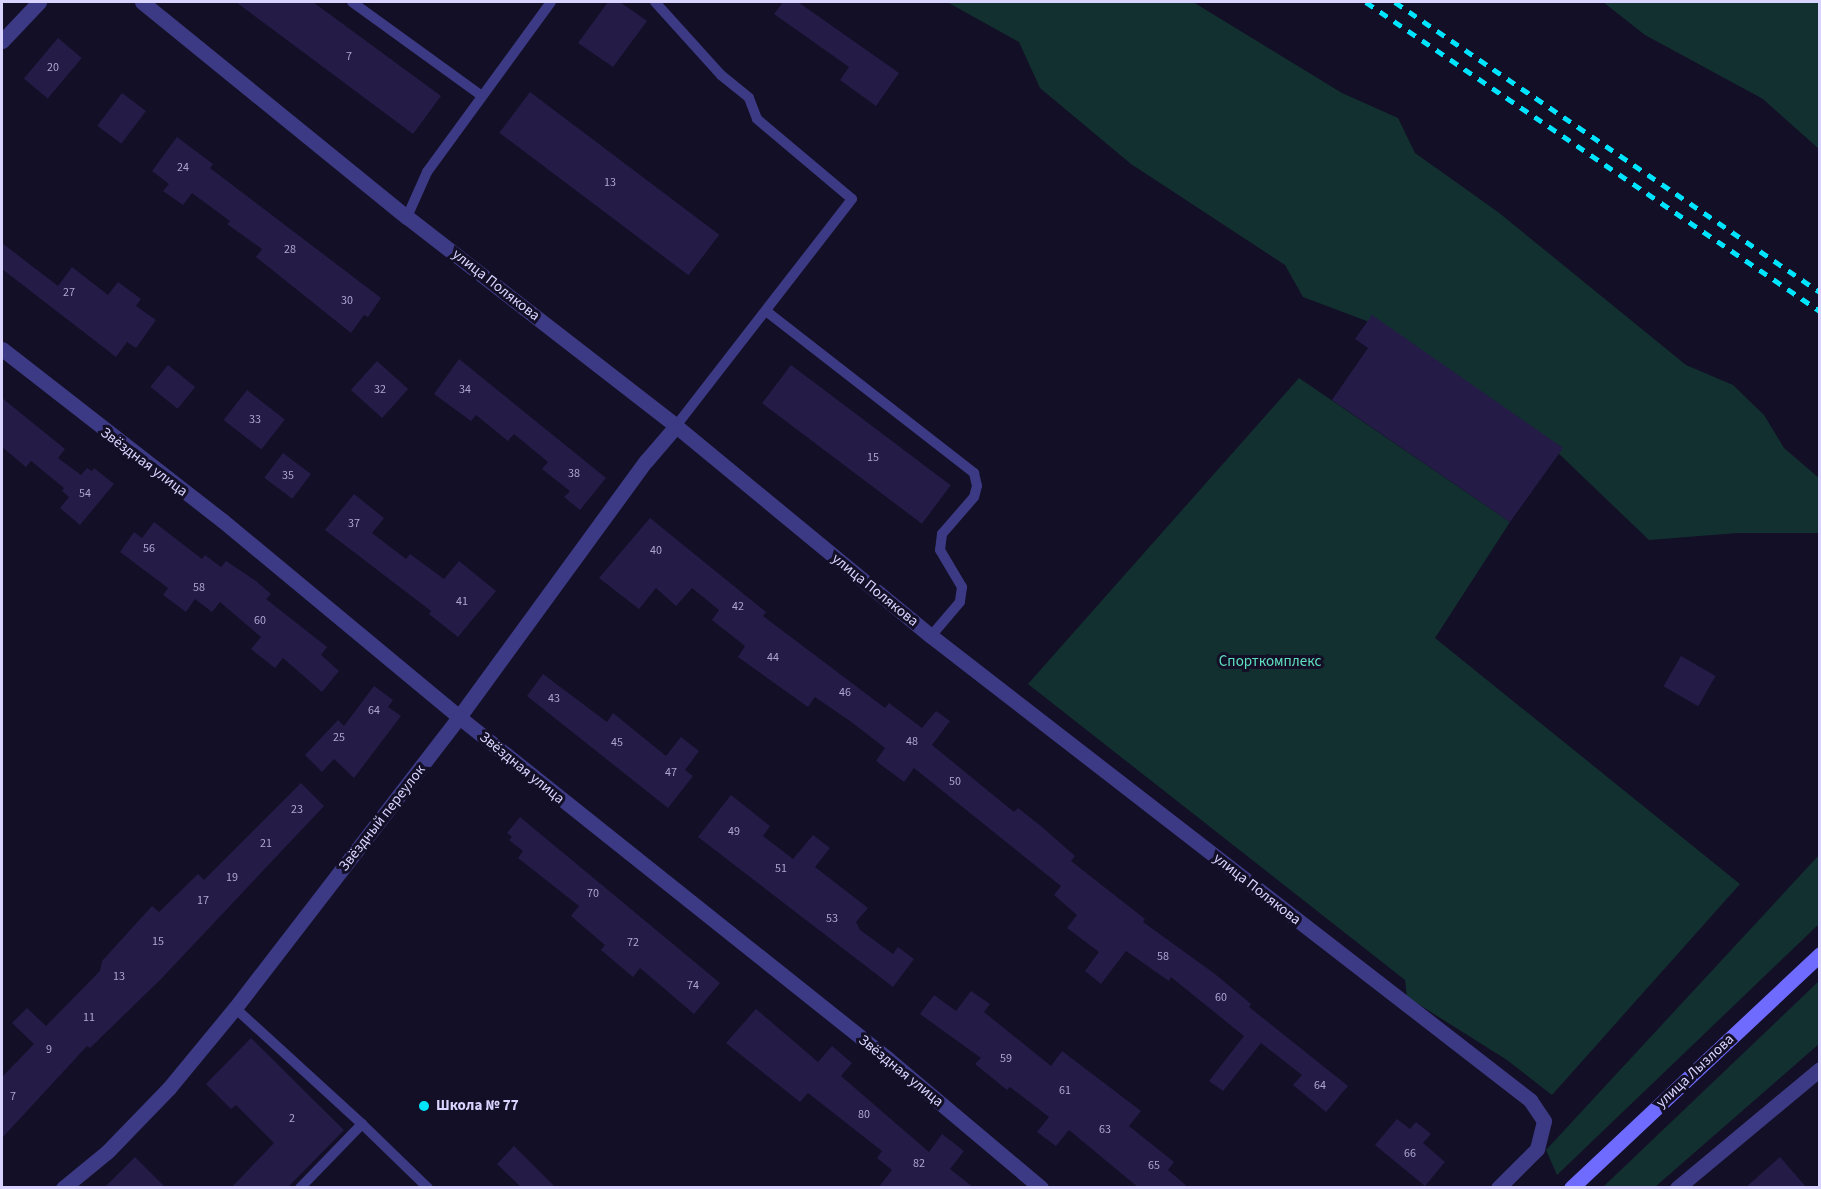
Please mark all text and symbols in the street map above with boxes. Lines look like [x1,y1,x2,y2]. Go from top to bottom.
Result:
house number: 7 [346,50,352,64]
house number: 20 [47,61,59,75]
house number: 24 [177,161,189,175]
house number: 13 [604,176,616,190]
house number: 28 [284,243,296,257]
street label: улица Полякова [449,245,543,325]
house number: 27 [63,286,75,300]
house number: 30 [341,294,353,308]
house number: 32 [374,383,386,397]
house number: 34 [459,383,471,397]
house number: 33 [249,413,261,427]
street label: Звёздная улица [97,423,191,501]
house number: 15 [867,451,879,465]
house number: 38 [568,467,580,481]
house number: 35 [282,469,294,483]
house number: 54 [79,487,91,501]
house number: 37 [348,517,360,531]
house number: 56 [143,542,155,556]
house number: 40 [650,544,662,558]
street label: улица Полякова [828,550,922,630]
house number: 58 [193,581,205,595]
house number: 41 [456,595,468,609]
house number: 42 [732,600,744,614]
house number: 60 [254,614,266,628]
house number: 44 [767,651,779,665]
park label: Спорткомплекс [1219,653,1321,671]
house number: 46 [839,686,851,700]
house number: 43 [548,692,560,706]
house number: 64 [368,704,380,718]
street label: Звёздная улица [476,728,568,808]
house number: 25 [333,731,345,745]
house number: 48 [906,735,918,749]
house number: 45 [611,736,623,750]
street label: Звёздный переулок [335,761,429,875]
house number: 47 [665,766,677,780]
house number: 50 [949,775,961,789]
house number: 23 [291,803,303,817]
house number: 49 [728,825,740,839]
house number: 21 [260,837,272,851]
street label: улица Полякова [1210,849,1304,929]
house number: 51 [775,862,787,876]
house number: 19 [226,871,238,885]
house number: 70 [587,887,599,901]
house number: 17 [197,894,209,908]
house number: 53 [826,912,838,926]
house number: 15 [152,935,164,949]
house number: 72 [627,936,639,950]
house number: 58 [1157,950,1169,964]
house number: 13 [113,970,125,984]
house number: 74 [687,979,699,993]
house number: 60 [1215,991,1227,1005]
house number: 11 [83,1011,95,1025]
street label: улица Лызлова [1652,1030,1738,1112]
street label: Звёздная улица [855,1031,947,1111]
house number: 9 [46,1043,52,1057]
house number: 59 [1000,1052,1012,1066]
house number: 64 [1314,1079,1326,1093]
house number: 61 [1059,1084,1071,1098]
house number: 7 [10,1090,16,1104]
place label: Школа № 77 [436,1097,519,1115]
marker: Школа № 77 [417,1099,431,1113]
house number: 80 [858,1108,870,1122]
house number: 2 [289,1112,295,1126]
house number: 63 [1099,1123,1111,1137]
house number: 66 [1404,1147,1416,1161]
house number: 82 [913,1157,925,1171]
house number: 65 [1148,1159,1160,1173]

